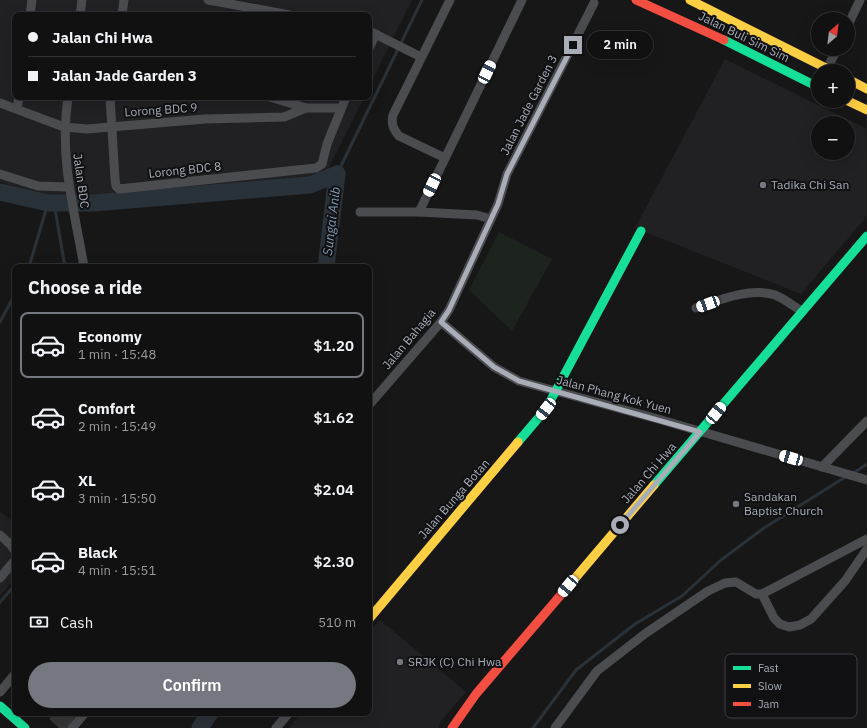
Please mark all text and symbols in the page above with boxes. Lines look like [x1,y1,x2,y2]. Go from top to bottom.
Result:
street label: Jalan Buli Sim Sim [696,8,792,65]
north arrow [811,12,855,56]
map controls [811,12,855,160]
text: Jalan Chi Hwa [52,28,153,47]
callout: 2 min [587,31,653,59]
route end [564,36,582,54]
text: 2 min [603,36,637,53]
street label: Jalan Jade Garden 3 [497,52,560,157]
car [476,59,498,85]
button: + [811,64,855,108]
text: Jalan Jade Garden 3 [52,66,197,85]
street label: Lorong BDC 9 [124,99,198,120]
button: − [811,116,855,160]
street label: Jalan BDC [70,153,93,210]
street label: Lorong BDC 8 [148,158,222,181]
car [421,172,443,198]
place label: Tadika Chi San [771,177,849,192]
marker: Tadika Chi San [758,180,768,190]
water label: Sungai Anib [319,186,344,256]
text: Choose a ride [28,276,142,299]
car [695,294,721,314]
street label: Jalan Bahagia [379,305,439,372]
icon: car [30,327,66,363]
text: Economy [78,327,142,346]
text: $1.20 [314,336,354,355]
text: 1 min · 15:48 [78,346,156,363]
street label: Jalan Phang Kok Yuen [555,372,673,417]
car [534,396,558,422]
icon: car [30,399,66,435]
text: Comfort [78,399,135,418]
car [704,400,728,426]
text: $1.62 [314,408,354,427]
text: 2 min · 15:49 [78,418,156,435]
street label: Jalan Chi Hwa [618,439,680,506]
car [778,449,804,467]
street label: Jalan Bunga Botan [415,456,492,542]
icon: car [30,471,66,507]
text: XL [78,471,96,490]
text: $2.04 [314,480,354,499]
place label: Sandakan Baptist Church [744,489,823,518]
text: 3 min · 15:50 [78,490,156,507]
marker: Sandakan Baptist Church [731,499,741,509]
route start [611,516,629,534]
icon: car [30,543,66,579]
text: Black [78,543,118,562]
text: $2.30 [314,552,354,571]
text: 4 min · 15:51 [78,562,156,579]
car [556,573,580,599]
icon: cash [28,611,50,633]
text: Cash [60,613,93,632]
text: 510 m [318,614,356,631]
place label: SRJK (C) Chi Hwa [408,654,502,669]
legend [725,654,857,718]
marker: SRJK (C) Chi Hwa [395,657,405,667]
text: Fast [758,661,779,675]
button: Confirm [28,662,356,708]
text: Slow [758,679,782,693]
text: Jam [758,697,779,711]

